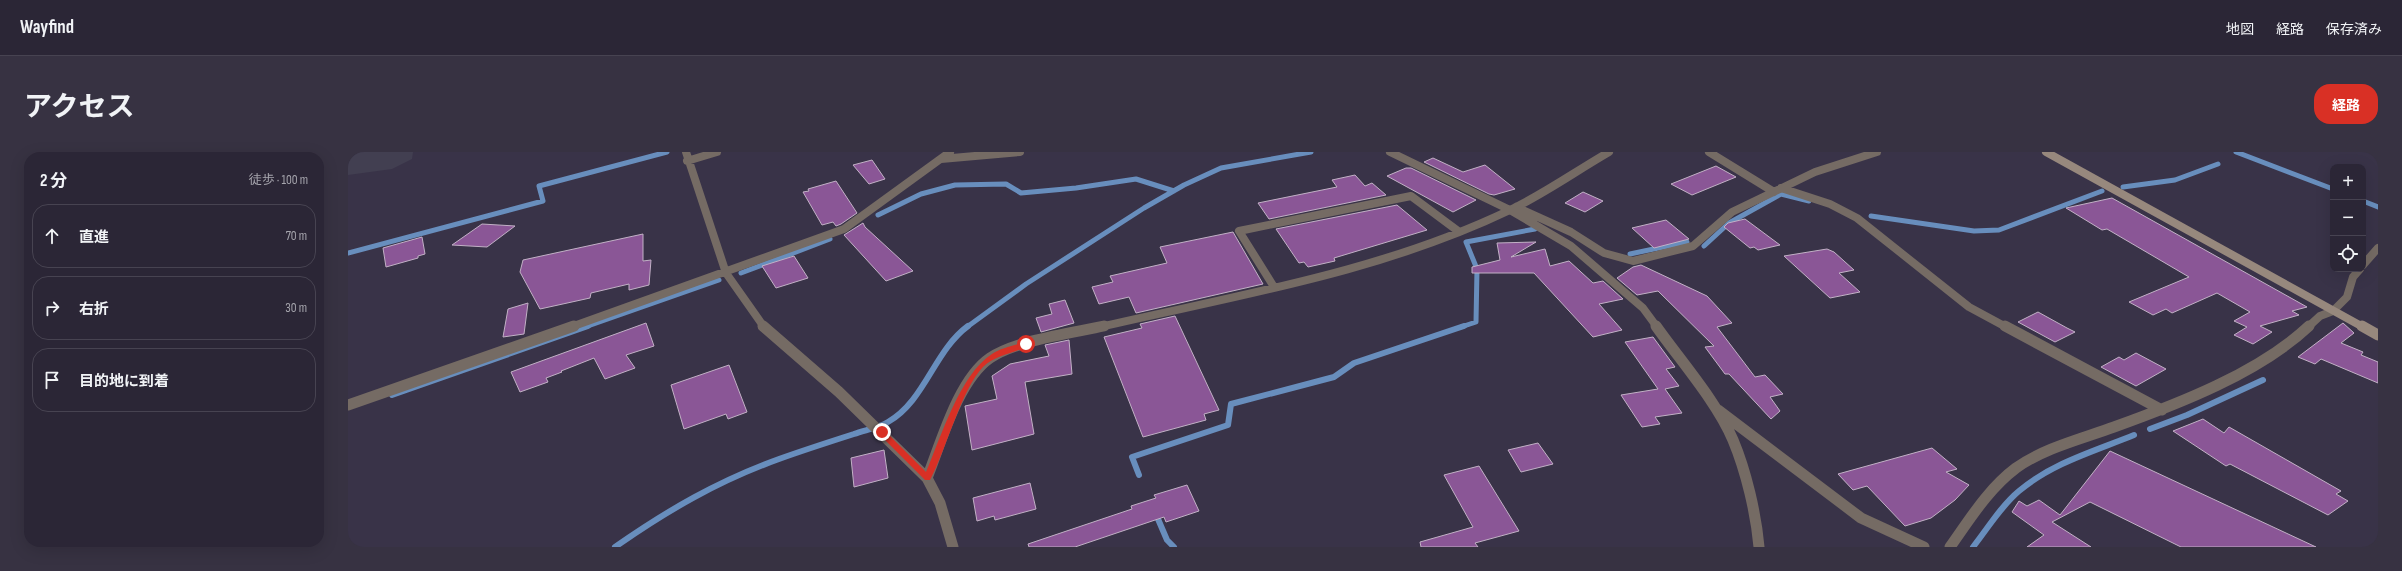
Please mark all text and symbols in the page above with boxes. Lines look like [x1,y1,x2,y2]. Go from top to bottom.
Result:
text: Wayfind [20,16,74,39]
text: 地図 [2226,21,2254,38]
text: 経路 [2276,21,2304,38]
text: 保存済み [2326,21,2382,38]
button: 経路 [2314,84,2378,124]
text: アクセス [24,91,135,124]
map controls [2330,164,2366,272]
button: + [2330,164,2366,200]
text: 2 分 [40,171,67,191]
text: 徒歩 · 100 m [249,172,308,188]
button: − [2330,200,2366,236]
icon: ahead [41,225,63,247]
text: 直進 [79,228,109,247]
text: 70 m [286,228,307,244]
button: locate [2330,236,2366,272]
icon: right [41,297,63,319]
text: 右折 [79,300,109,319]
text: 30 m [285,300,307,316]
route start [1017,335,1035,353]
icon: arrive [41,369,63,391]
text: 目的地に到着 [79,372,169,391]
route end [873,423,891,441]

